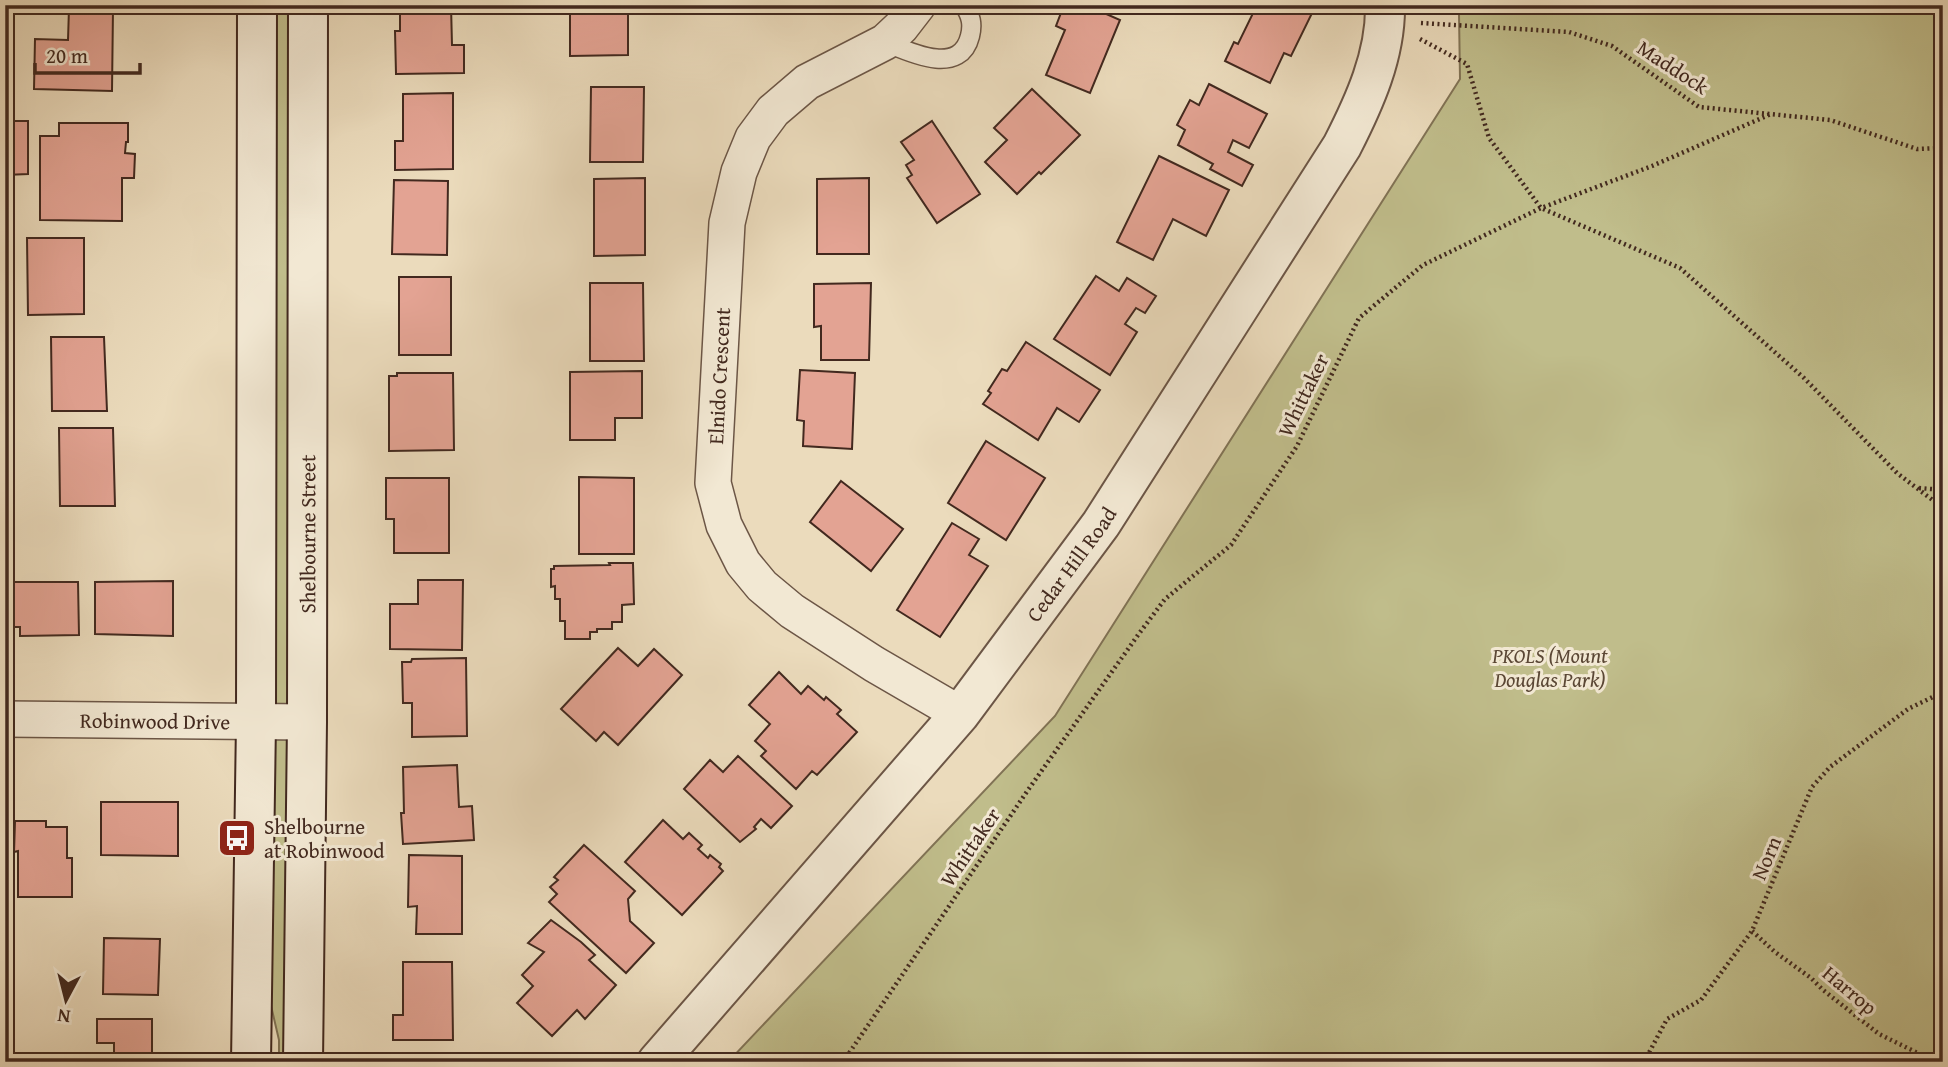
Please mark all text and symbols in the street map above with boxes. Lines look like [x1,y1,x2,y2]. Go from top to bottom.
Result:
scale bar [35,32,140,76]
street label: Maddock [1631,32,1715,102]
text: 20 m [46,40,88,71]
street label: Elnido Crescent [700,306,738,445]
street label: Whittaker [1270,348,1337,442]
street label: Shelbourne Street [292,454,323,613]
street label: Cedar Hill Road [1018,500,1124,628]
park label: PKOLS (Mount Douglas Park) [1491,640,1608,695]
street label: Robinwood Drive [80,704,230,737]
street label: Whittaker [932,801,1008,893]
place label: Shelbourne at Robinwood [264,811,385,866]
bus stop icon: Shelbourne at Robinwood [216,817,258,859]
street label: Norn [1743,831,1789,885]
street label: Harrop [1816,958,1884,1022]
north arrow [32,965,102,1036]
text: N [56,1002,72,1032]

